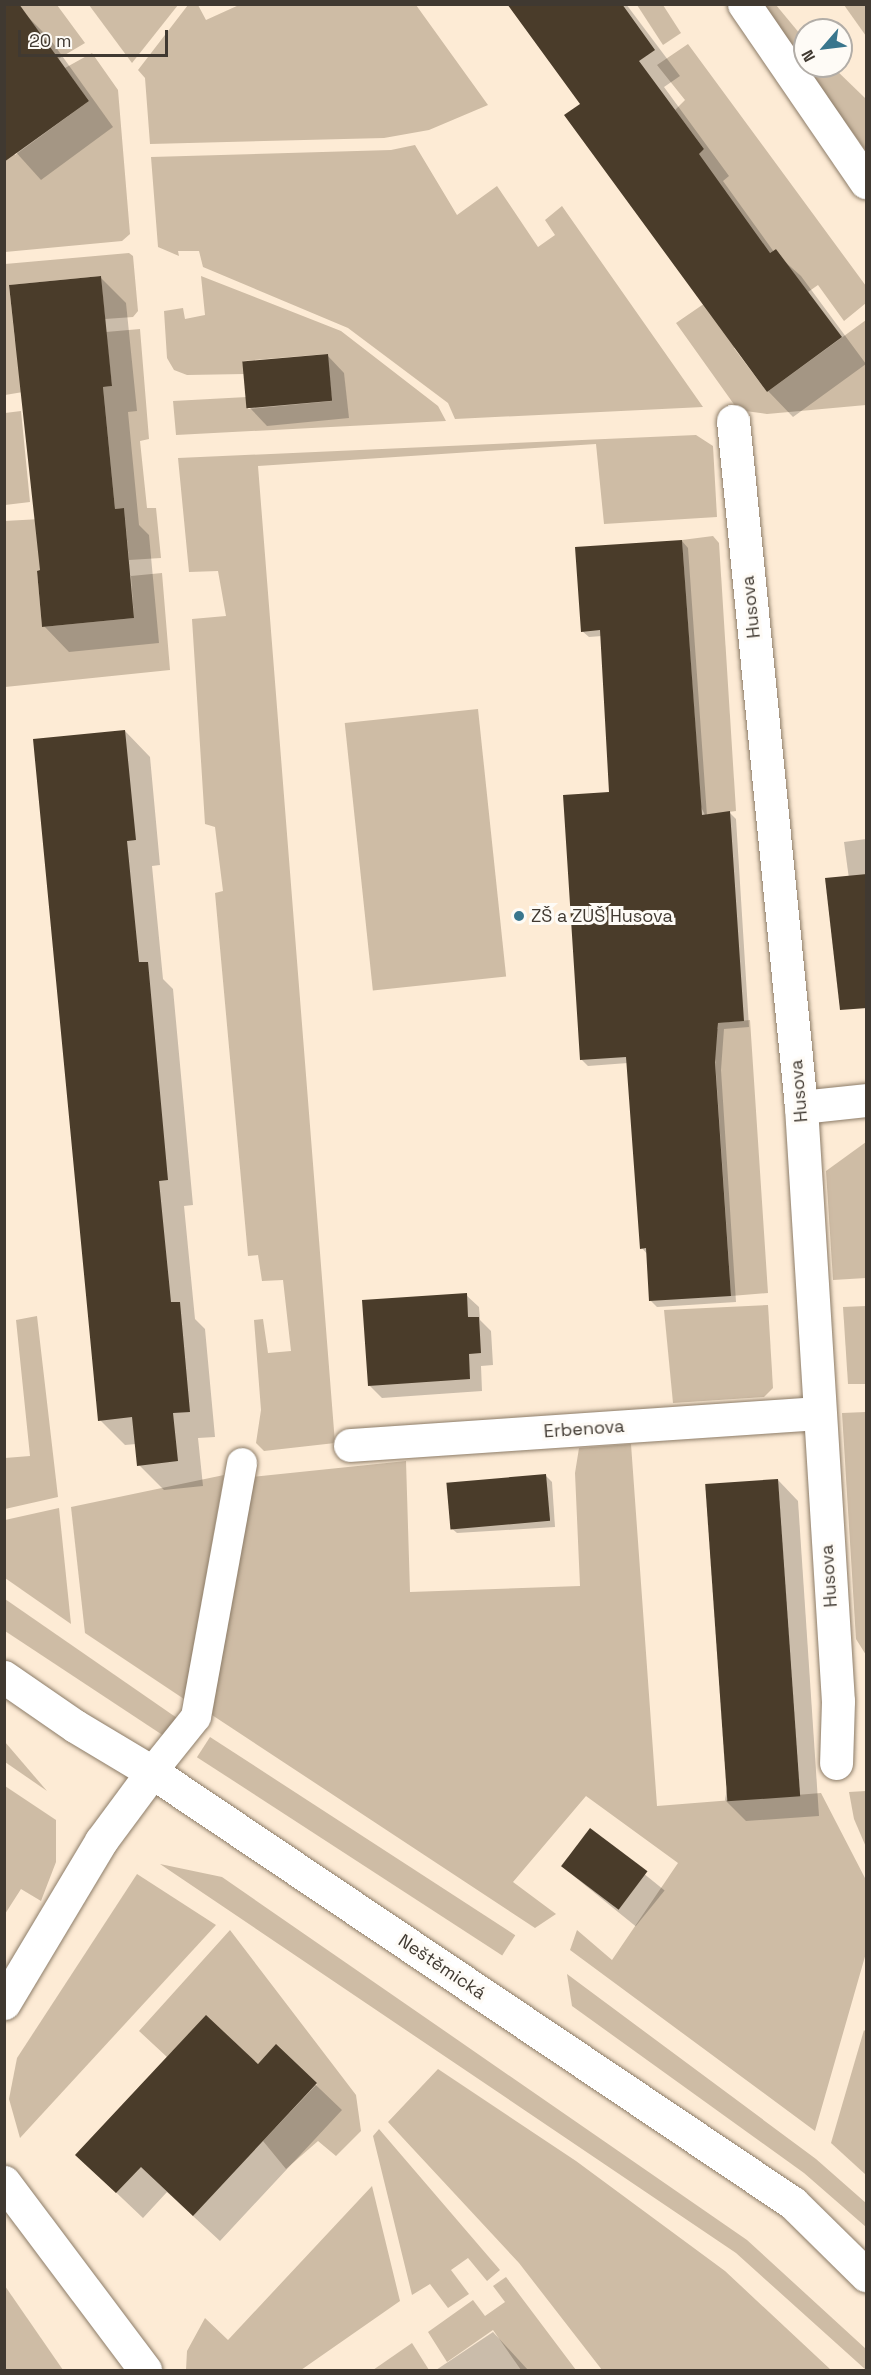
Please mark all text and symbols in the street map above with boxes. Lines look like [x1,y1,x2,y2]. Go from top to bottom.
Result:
scale bar [21,18,171,56]
north arrow [793,18,853,78]
text: 20 m [29,29,72,52]
text: N [797,46,820,65]
street label: Husova [737,575,765,639]
place label: ZŠ a ZUŠ Husova [531,905,673,927]
marker: ZŠ a ZUŠ Husova [512,909,526,923]
street label: Husova [786,1059,812,1123]
street label: Erbenova [543,1415,625,1443]
street label: Husova [816,1544,842,1608]
street label: Neštěmická [394,1930,490,2004]

